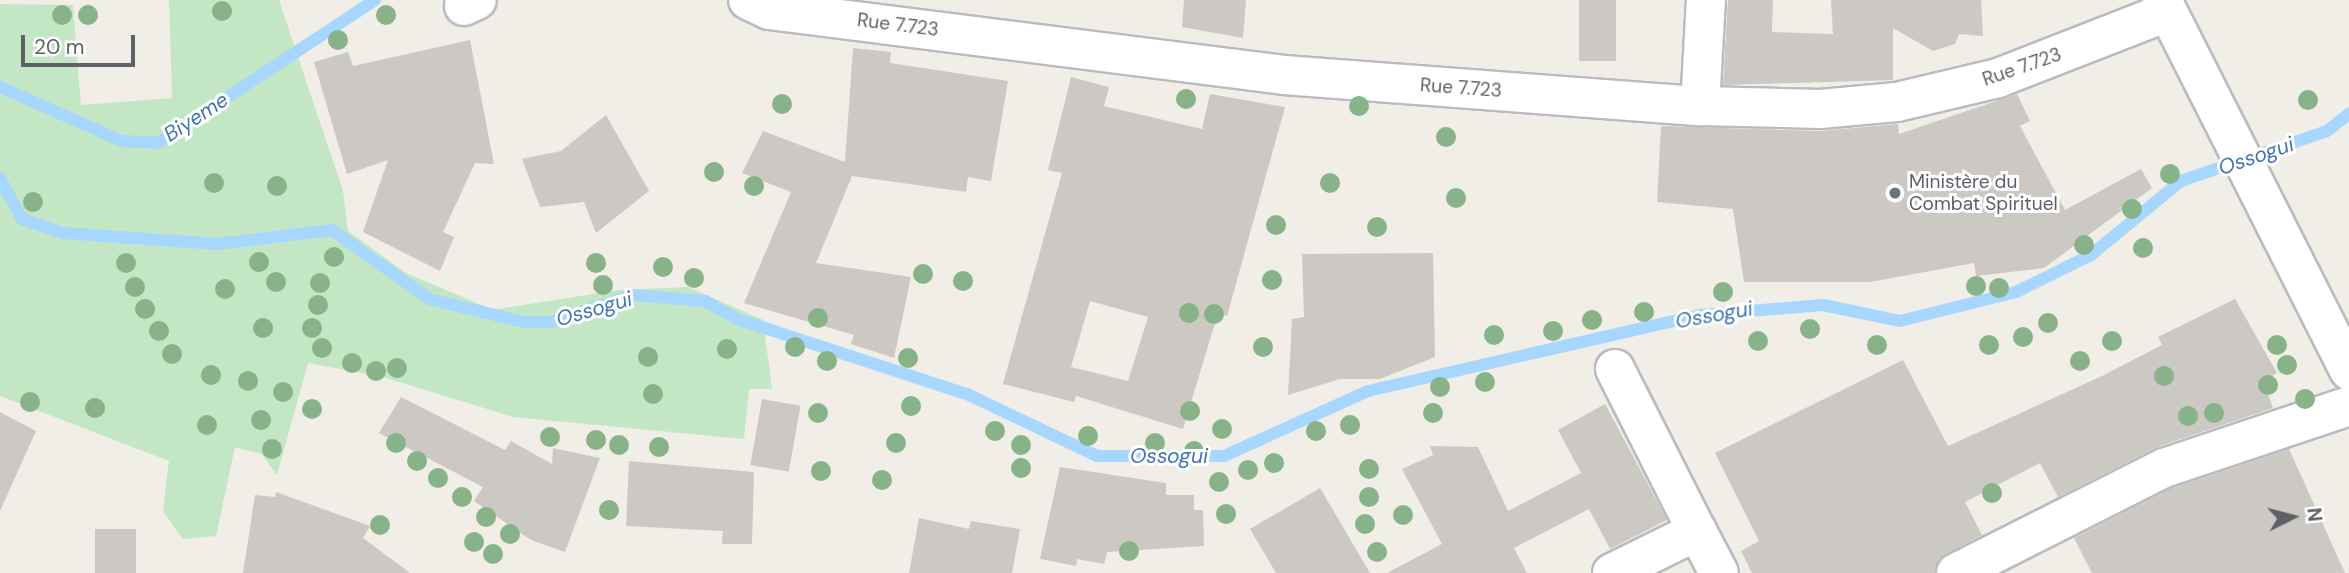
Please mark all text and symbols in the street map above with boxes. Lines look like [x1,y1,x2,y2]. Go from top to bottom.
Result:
street label: Rue 7.723 [856,9,940,41]
scale bar [24,21,138,65]
text: 20 m [34,33,85,61]
street label: Rue 7.723 [1980,43,2064,91]
street label: Rue 7.723 [1419,74,1503,102]
water label: Biyeme [159,87,233,147]
water label: Ossogui [2215,131,2297,181]
place label: Ministère du Combat Spirituel [1909,171,2058,215]
marker: Ministère du Combat Spirituel [1887,185,1903,201]
water label: Ossogui [553,286,635,332]
water label: Ossogui [1673,296,1755,334]
water label: Ossogui [1130,443,1208,469]
north arrow [2258,482,2328,552]
text: N [2301,507,2328,523]

